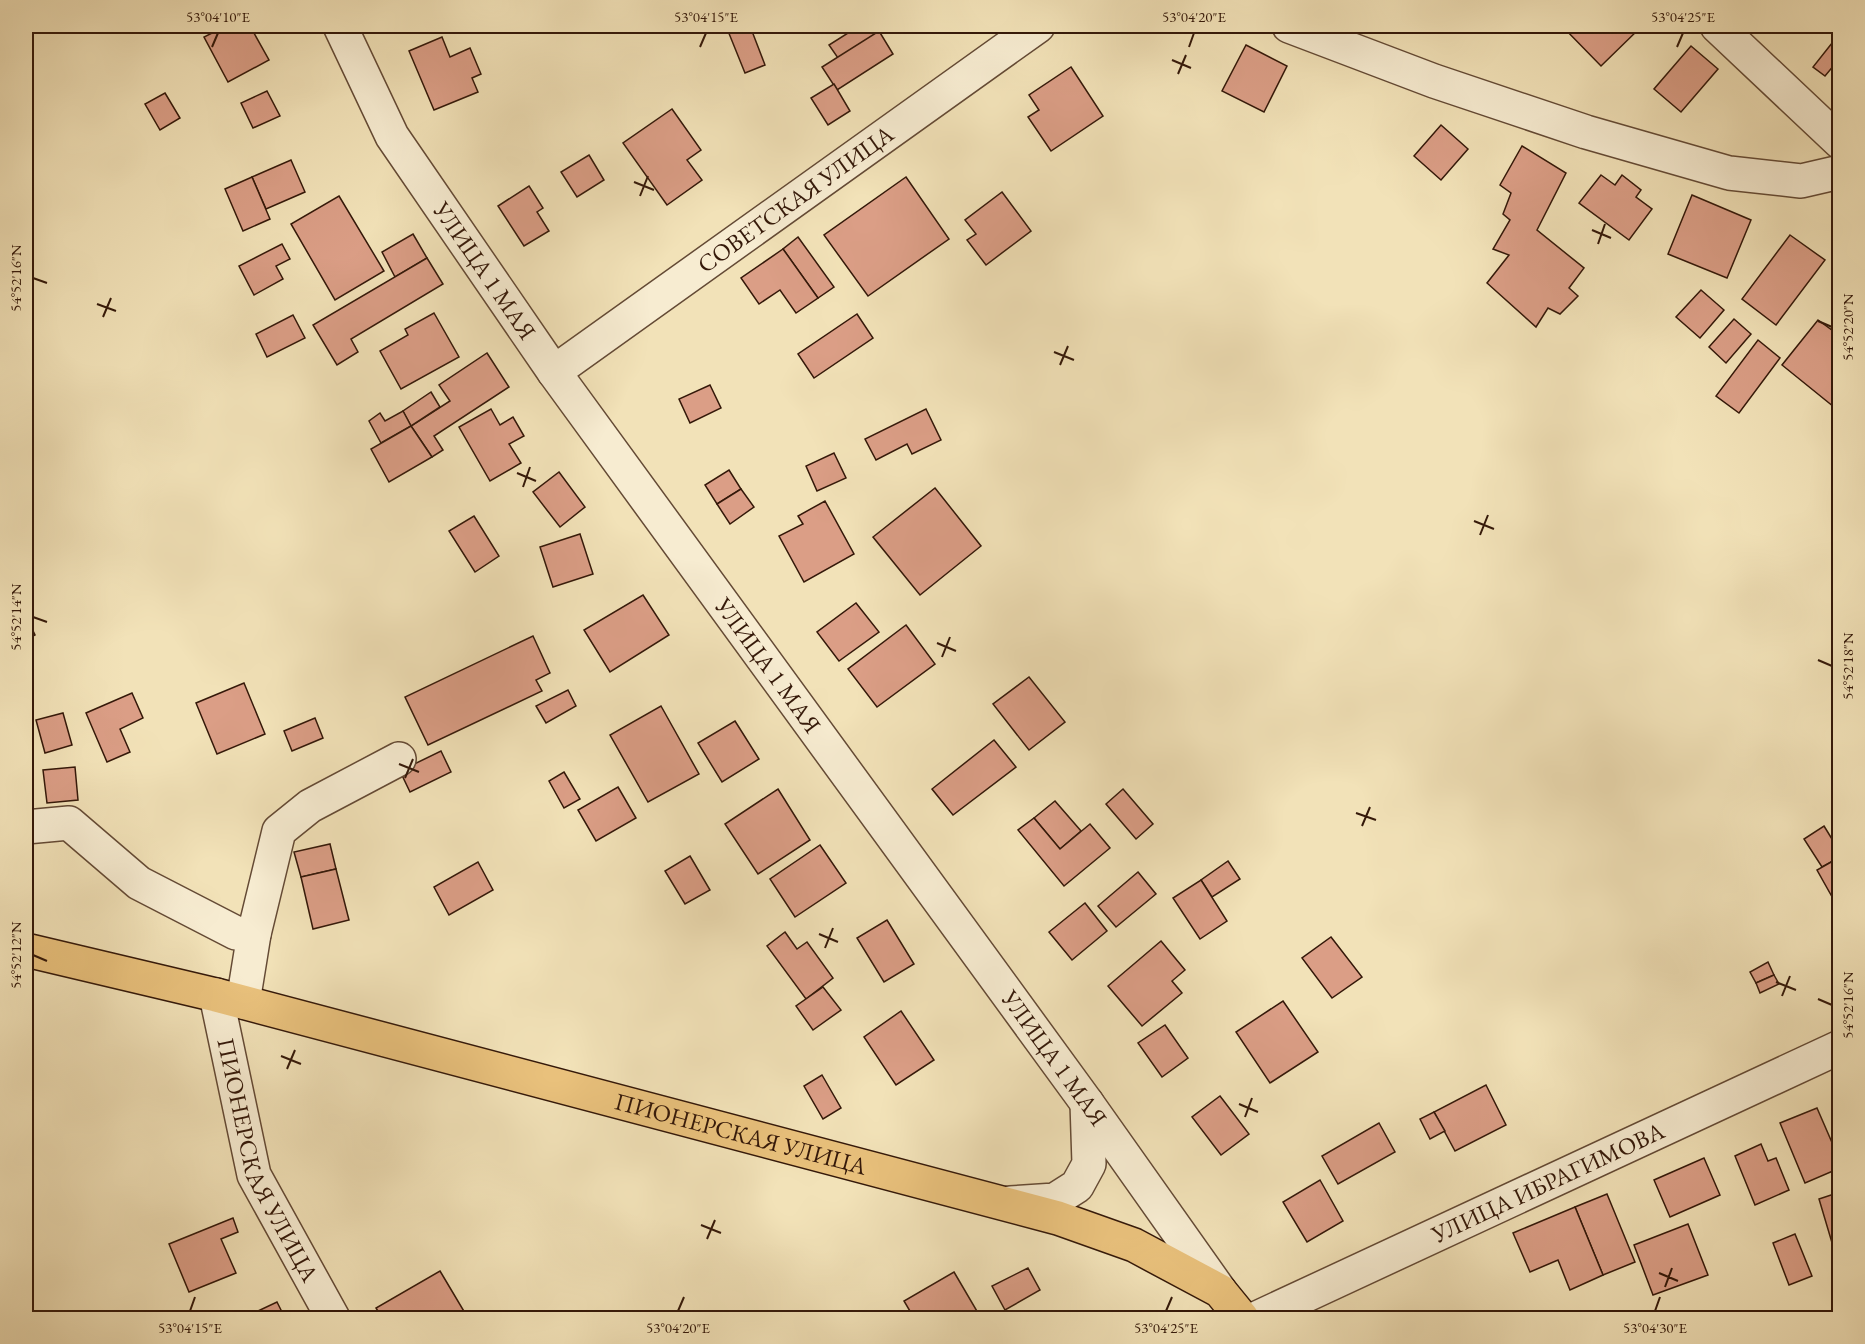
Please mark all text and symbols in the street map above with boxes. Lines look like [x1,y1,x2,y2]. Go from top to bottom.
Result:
text: 53°04'10"E [186,7,251,26]
text: 53°04'15"E [674,7,739,26]
text: 53°04'20"E [1162,7,1227,26]
text: 53°04'25"E [1651,7,1716,26]
street label: СОВЕТСКАЯ УЛИЦА [691,118,900,280]
street label: УЛИЦА 1 МАЯ [426,195,543,345]
text: 54°52'16"N [6,244,25,312]
text: 54°52'20"N [1838,293,1857,361]
text: 54°52'14"N [6,583,25,651]
street label: УЛИЦА 1 МАЯ [708,590,828,739]
text: 54°52'18"N [1838,632,1857,700]
text: 54°52'12"N [6,921,25,989]
text: 54°52'16"N [1838,971,1857,1039]
street label: УЛИЦА 1 МАЯ [994,983,1114,1132]
street label: ПИОНЕРСКАЯ УЛИЦА [210,1035,326,1287]
street label: ПИОНЕРСКАЯ УЛИЦА [611,1085,871,1182]
street label: УЛИЦА ИБРАГИМОВА [1426,1115,1670,1250]
text: 53°04'15"E [158,1318,223,1337]
text: 53°04'20"E [646,1318,711,1337]
text: 53°04'25"E [1134,1318,1199,1337]
text: 53°04'30"E [1623,1318,1688,1337]

